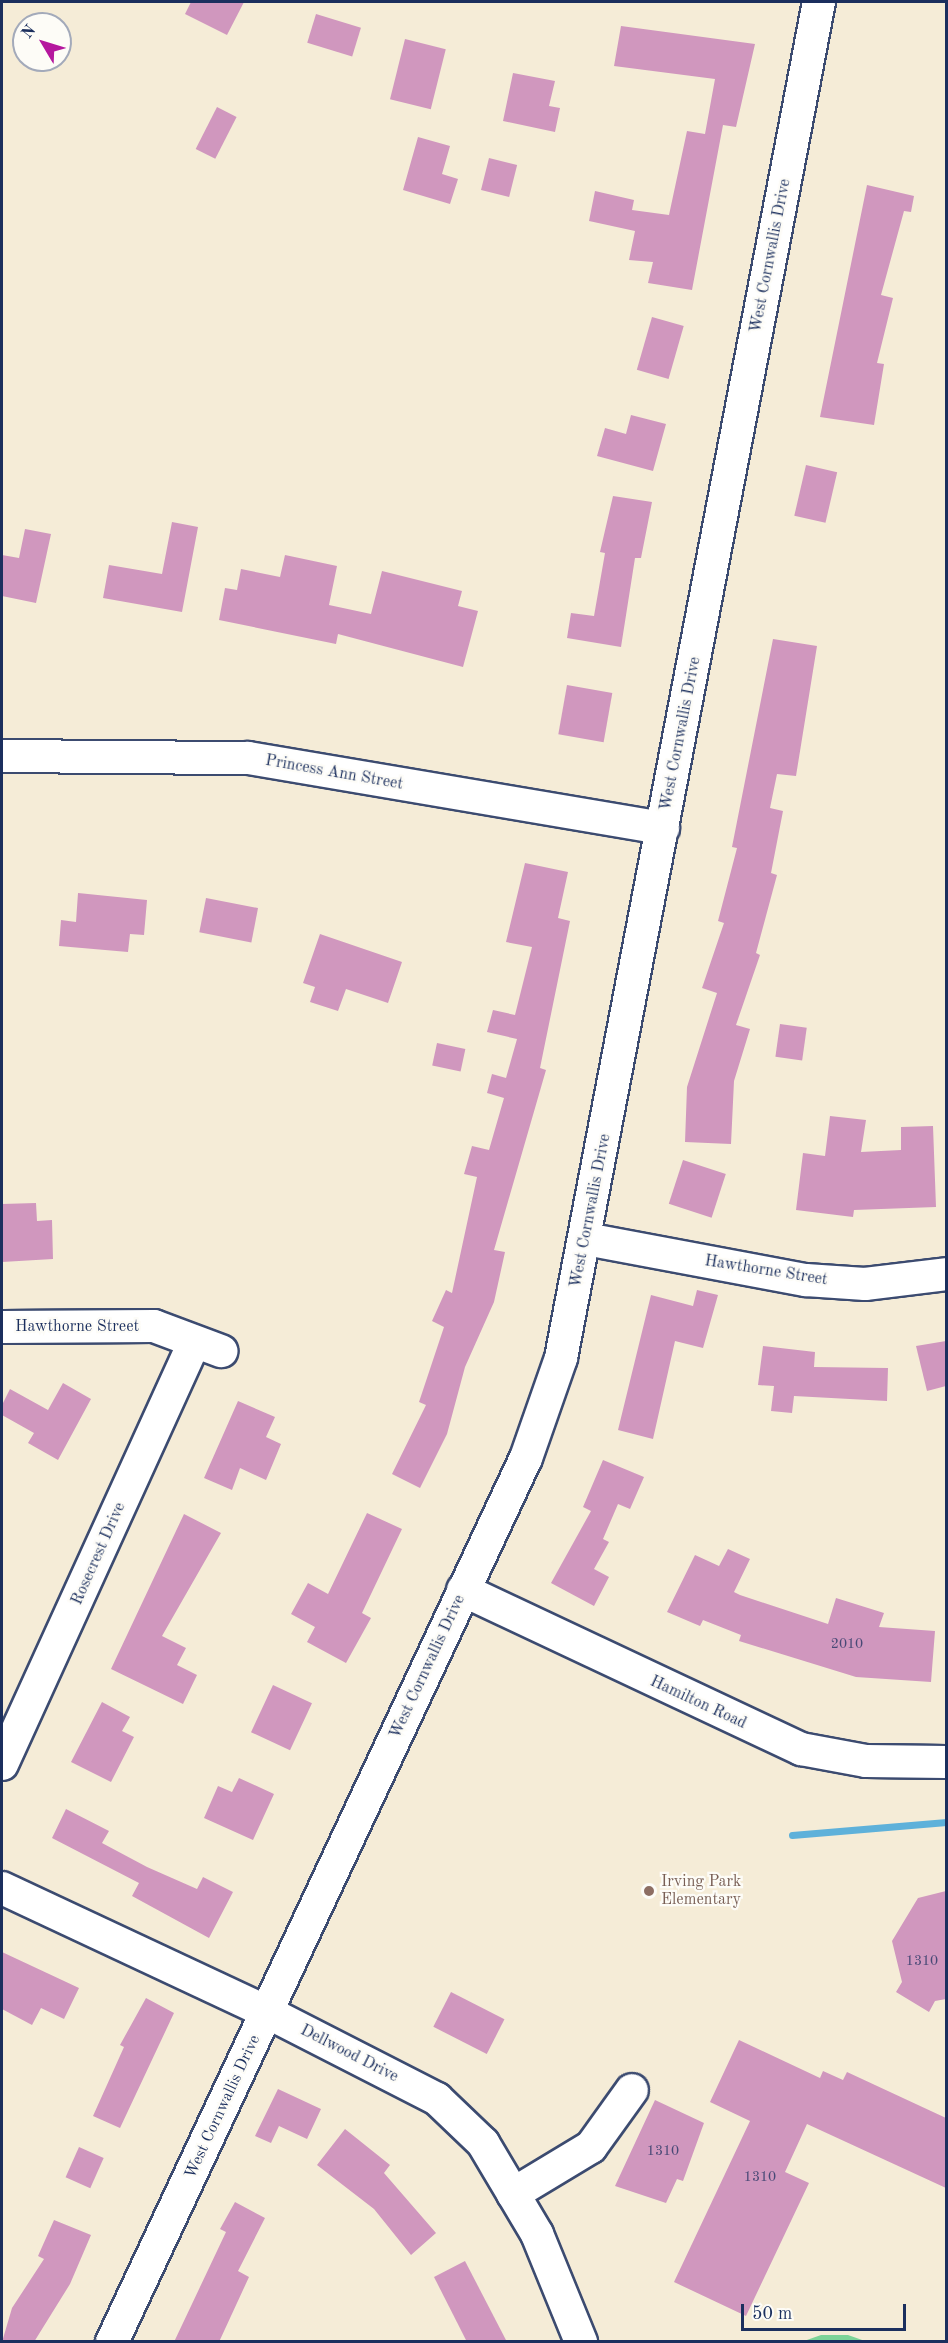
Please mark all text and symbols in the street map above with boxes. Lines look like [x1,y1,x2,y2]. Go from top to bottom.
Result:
north arrow [12,12,72,72]
text: N [19,22,39,42]
street label: West Cornwallis Drive [747,177,795,335]
street label: West Cornwallis Drive [657,655,705,813]
street label: Princess Ann Street [264,751,404,795]
street label: West Cornwallis Drive [567,1132,615,1290]
street label: Hawthorne Street [703,1252,829,1290]
street label: Hawthorne Street [15,1317,139,1337]
street label: Rosecrest Drive [68,1500,130,1608]
street label: West Cornwallis Drive [386,1592,470,1742]
house number: 2010 [831,1636,863,1652]
street label: Hamilton Road [647,1672,749,1734]
place label: Irving Park Elementary [661,1872,741,1910]
marker: Irving Park Elementary [642,1884,656,1898]
house number: 1310 [906,1953,938,1969]
street label: Dellwood Drive [297,2021,401,2087]
street label: West Cornwallis Drive [181,2032,265,2182]
house number: 1310 [647,2143,679,2159]
house number: 1310 [744,2169,776,2185]
scale bar [744,2292,909,2330]
text: 50 m [752,2305,792,2323]

